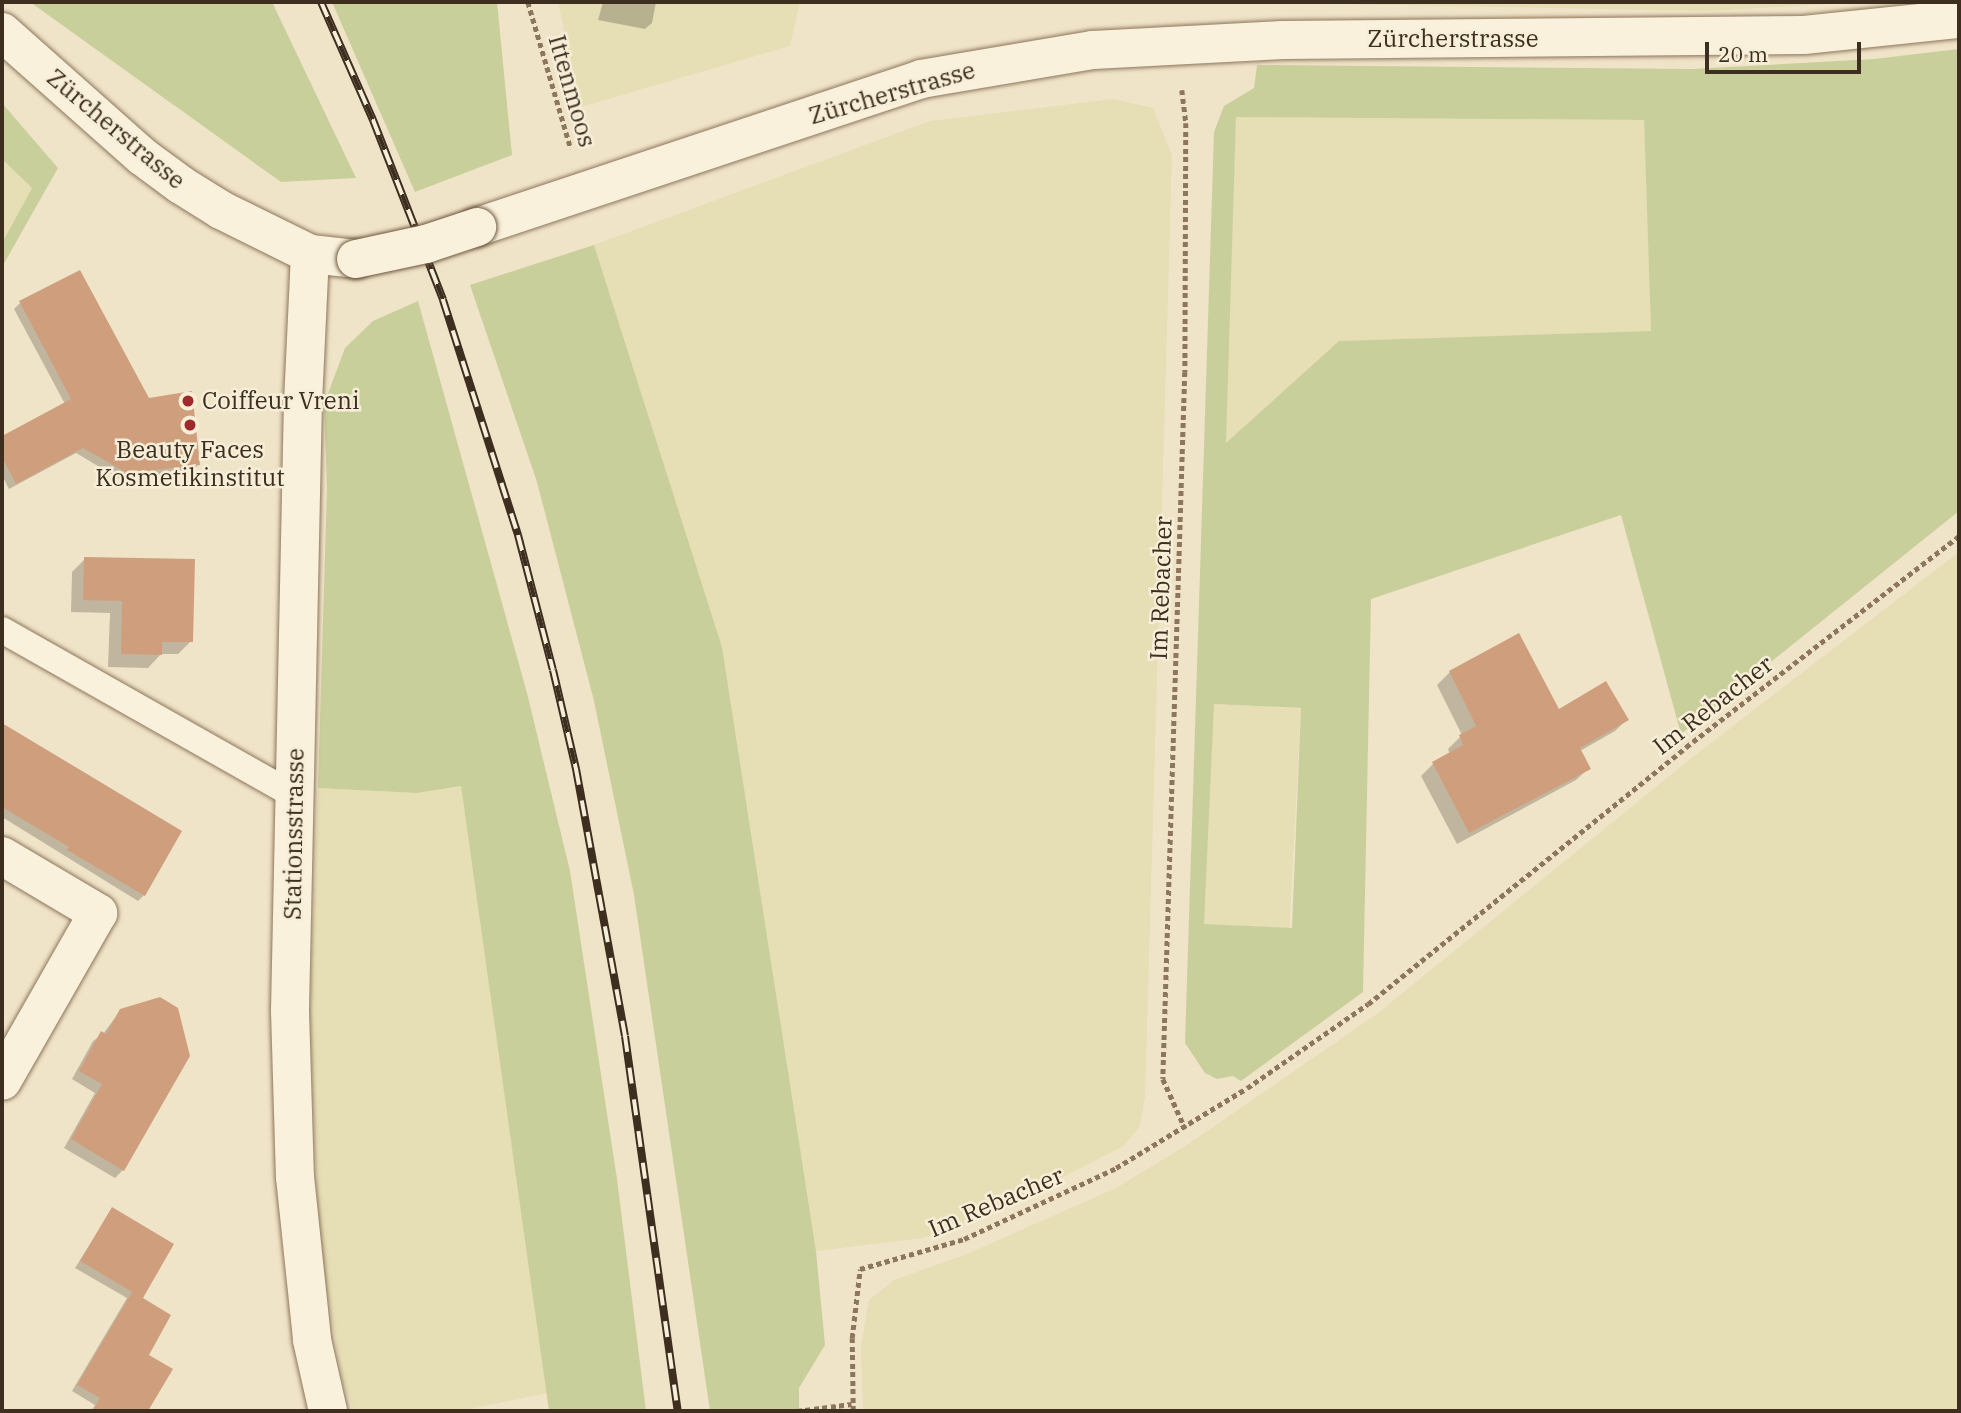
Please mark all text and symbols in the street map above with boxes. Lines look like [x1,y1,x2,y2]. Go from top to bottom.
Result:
street label: Zürcherstrasse [1367,25,1539,53]
scale bar [1709,28,1865,72]
street label: Ittenmoos [542,32,602,150]
text: 20 m [1718,40,1768,68]
street label: Zürcherstrasse [806,56,978,130]
street label: Zürcherstrasse [41,63,191,195]
place label: Coiffeur Vreni [202,387,360,415]
marker: Coiffeur Vreni [180,393,196,409]
marker: Beauty Faces Kosmetikinstitut [182,417,198,433]
place label: Beauty Faces Kosmetikinstitut [95,436,285,492]
street label: Im Rebacher [1144,516,1178,660]
street label: Im Rebacher [1647,649,1779,761]
street label: Stationsstrasse [278,748,310,920]
street label: Im Rebacher [924,1161,1068,1243]

